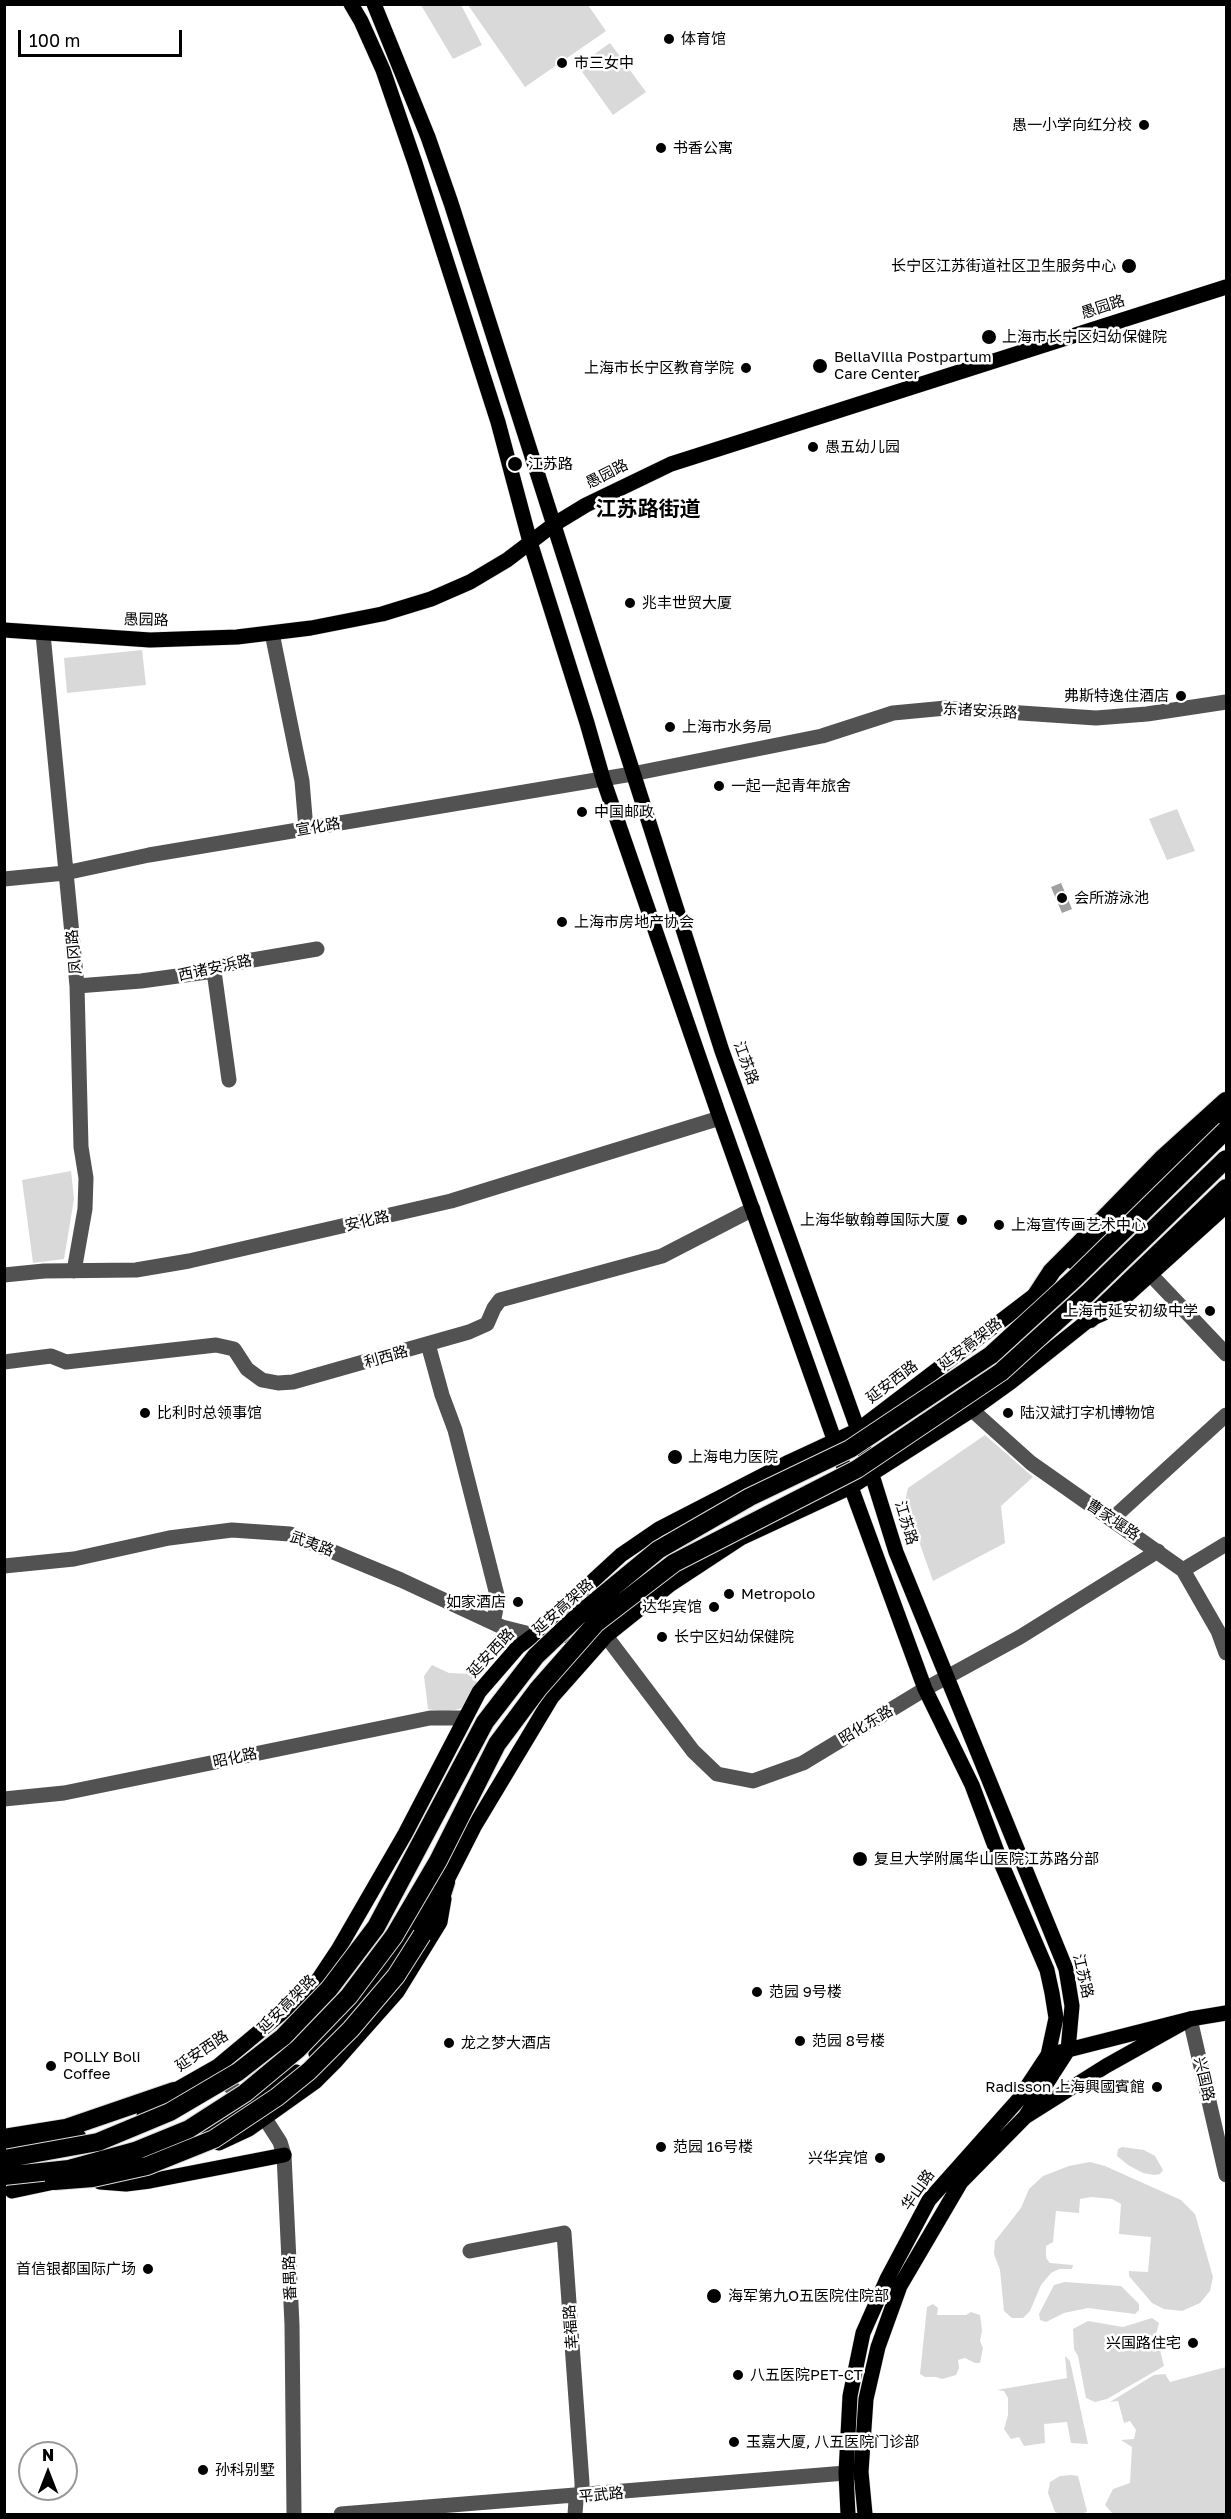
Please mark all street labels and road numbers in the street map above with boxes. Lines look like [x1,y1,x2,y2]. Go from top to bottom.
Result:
street label: 愚园路 [1079,291,1127,323]
street label: 愚园路 [583,456,631,492]
street label: 愚园路 [123,611,169,629]
street label: 东诸安浜路 [942,700,1018,722]
street label: 宣化路 [294,814,342,840]
street label: 凤冈路 [63,929,85,975]
street label: 西诸安浜路 [176,951,254,985]
street label: 江苏路 [730,1039,762,1087]
street label: 安化路 [343,1207,391,1235]
street label: 延安高架路 [935,1314,1005,1374]
street label: 利西路 [362,1342,410,1372]
street label: 延安西路 [863,1357,921,1407]
street label: 曹家堰路 [1083,1496,1143,1544]
street label: 江苏路 [891,1499,921,1547]
street label: 武夷路 [288,1528,336,1560]
street label: 延安高架路 [529,1575,597,1639]
street label: 延安西路 [464,1625,518,1681]
street label: 昭化东路 [836,1702,896,1748]
street label: 昭化路 [211,1745,259,1771]
street label: 江苏路 [1069,1952,1097,2000]
street label: 延安高架路 [254,1971,320,2037]
street label: 延安西路 [172,2027,232,2075]
street label: 兴国路 [1190,2055,1218,2103]
street label: 华山路 [898,2166,938,2214]
street label: 番禺路 [280,2255,300,2301]
street label: 幸福路 [560,2304,582,2350]
street label: 平武路 [578,2484,624,2506]

